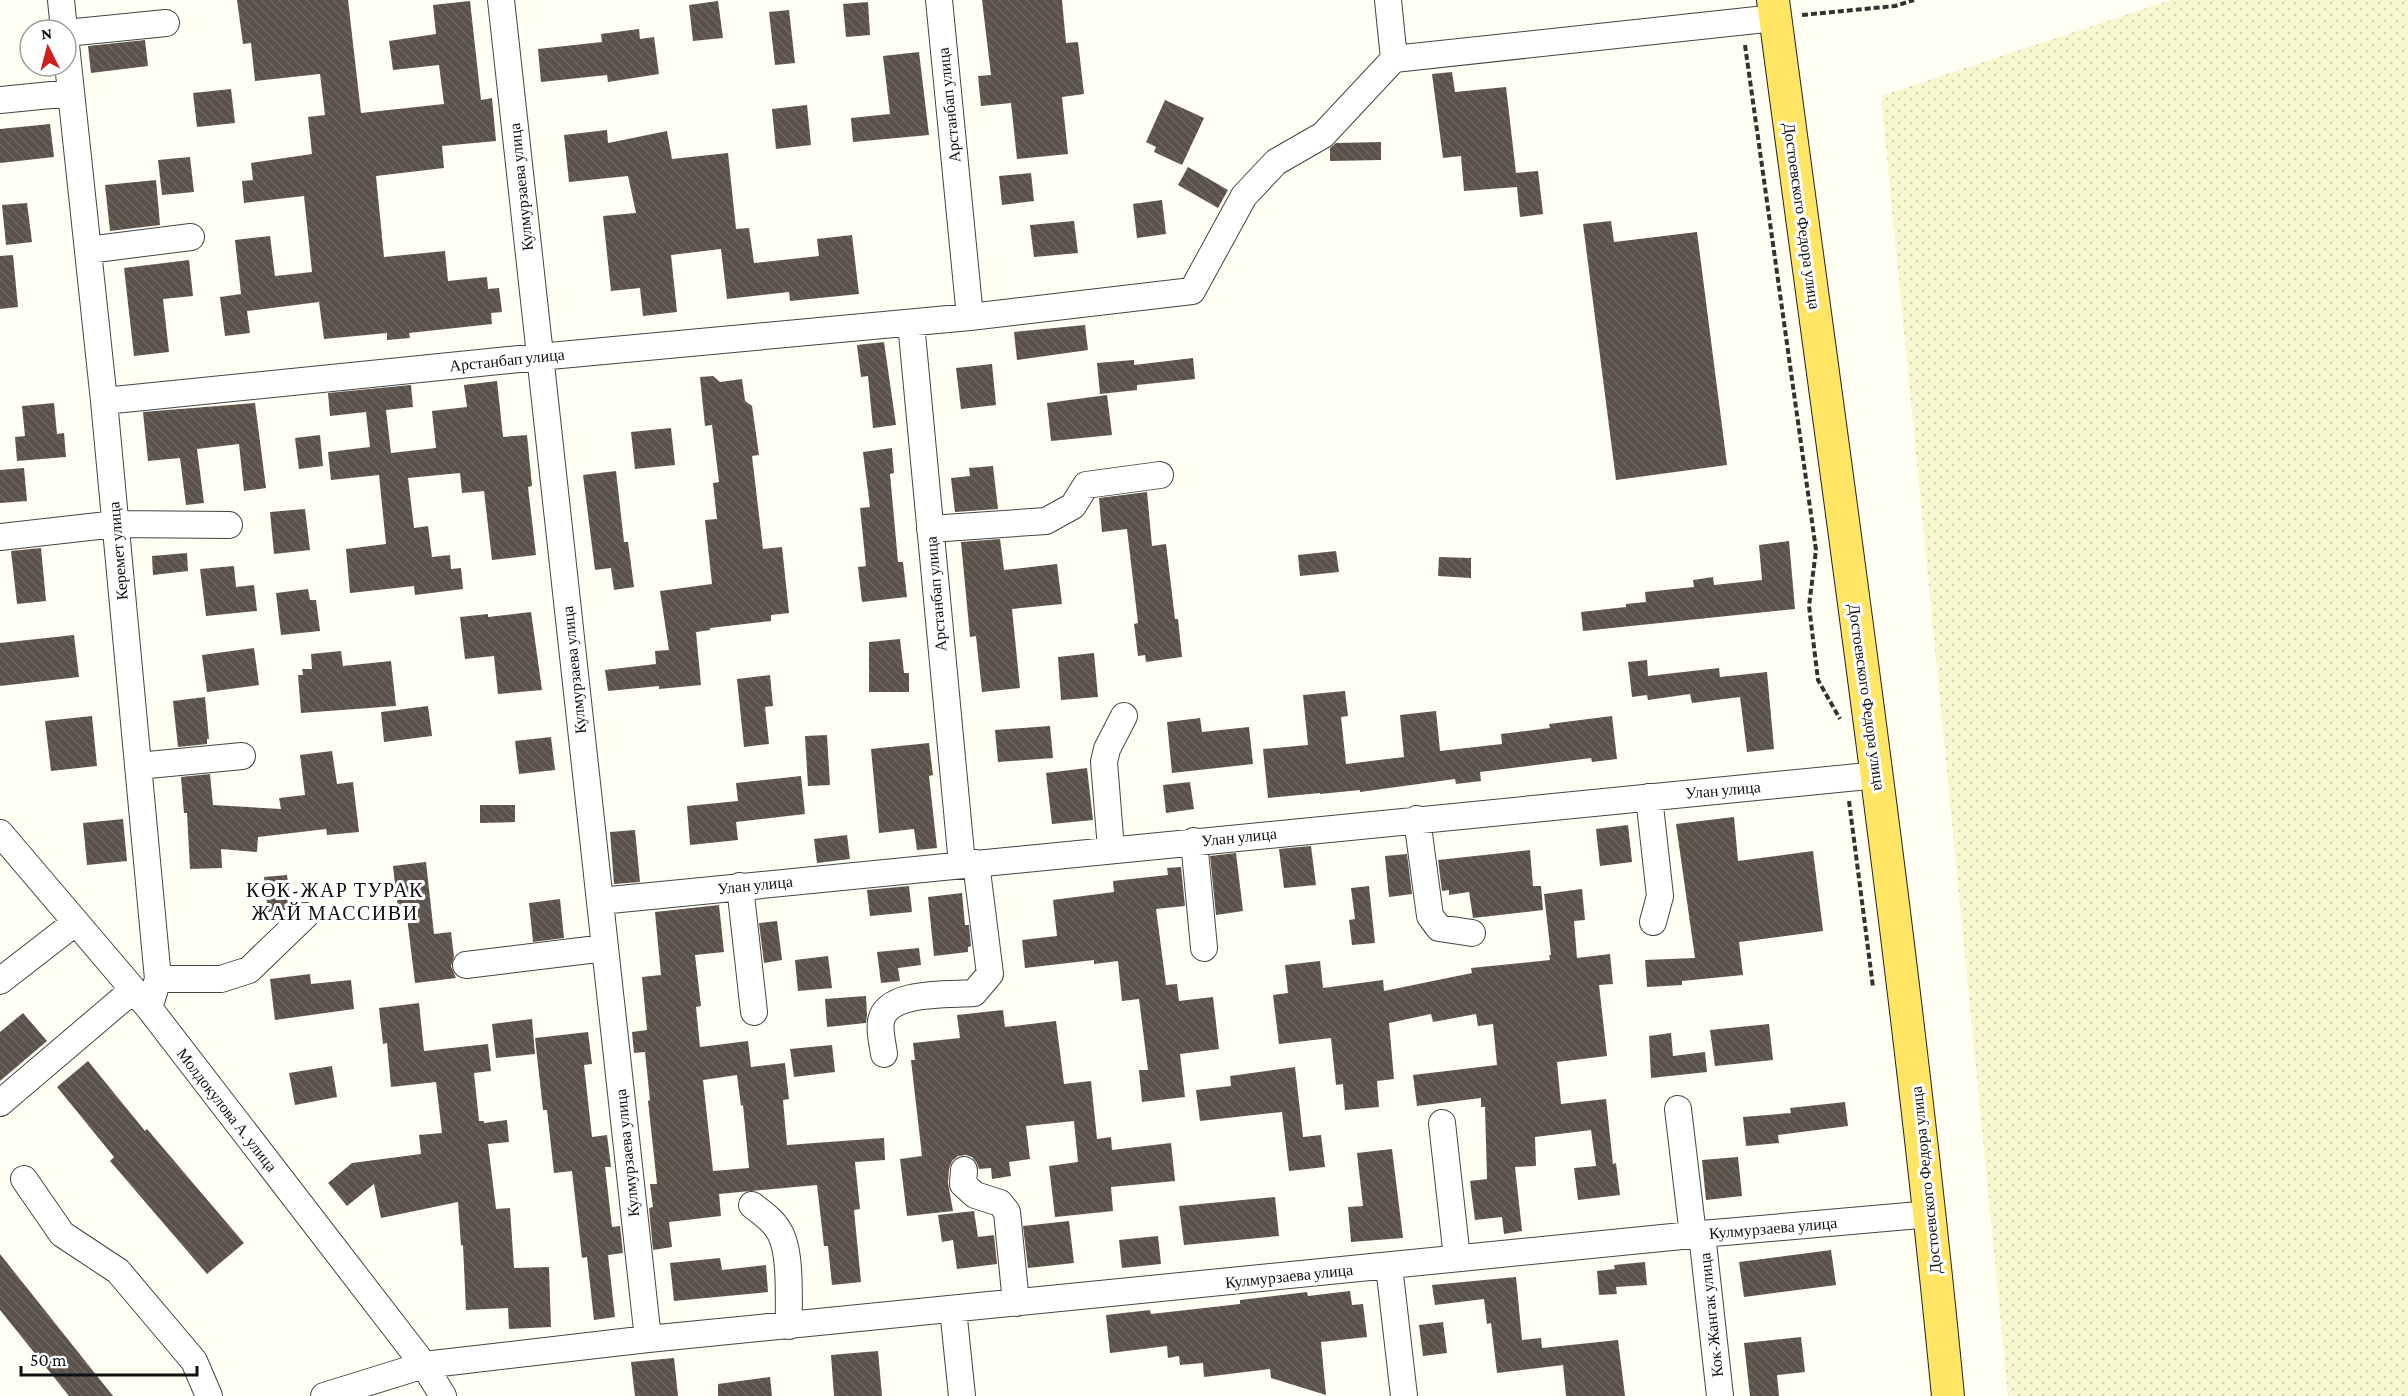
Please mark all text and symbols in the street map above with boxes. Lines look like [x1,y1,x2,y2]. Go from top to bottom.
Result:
north arrow [18,18,78,78]
text: N [40,25,53,43]
street label: Арстанбап улица [935,47,964,163]
street label: Достоевского Федора улица [1779,121,1824,311]
street label: Кулмурзаева улица [506,122,537,252]
street label: Арстанбап улица [449,346,565,375]
street label: Керемет улица [105,501,132,601]
street label: Арстанбап улица [922,536,951,652]
street label: Достоевского Федора улица [1844,602,1889,792]
street label: Кулмурзаева улица [559,605,590,735]
street label: Улан улица [1685,778,1762,803]
street label: Улан улица [1200,825,1278,850]
street label: Улан улица [716,873,794,898]
district label: КӨК-ЖАР ТУРАК ЖАЙ МАССИВИ [246,879,424,924]
street label: Молдокулова А. улица [173,1045,280,1176]
street label: Достоевского Федора улица [1908,1085,1945,1275]
street label: Кулмурзаева улица [612,1088,643,1218]
street label: Кулмурзаева улица [1708,1214,1838,1243]
street label: Кок-Жангак улица [1696,1252,1727,1378]
street label: Кулмурзаева улица [1224,1261,1354,1292]
scale bar [21,1339,196,1377]
text: 50 m [30,1350,67,1370]

